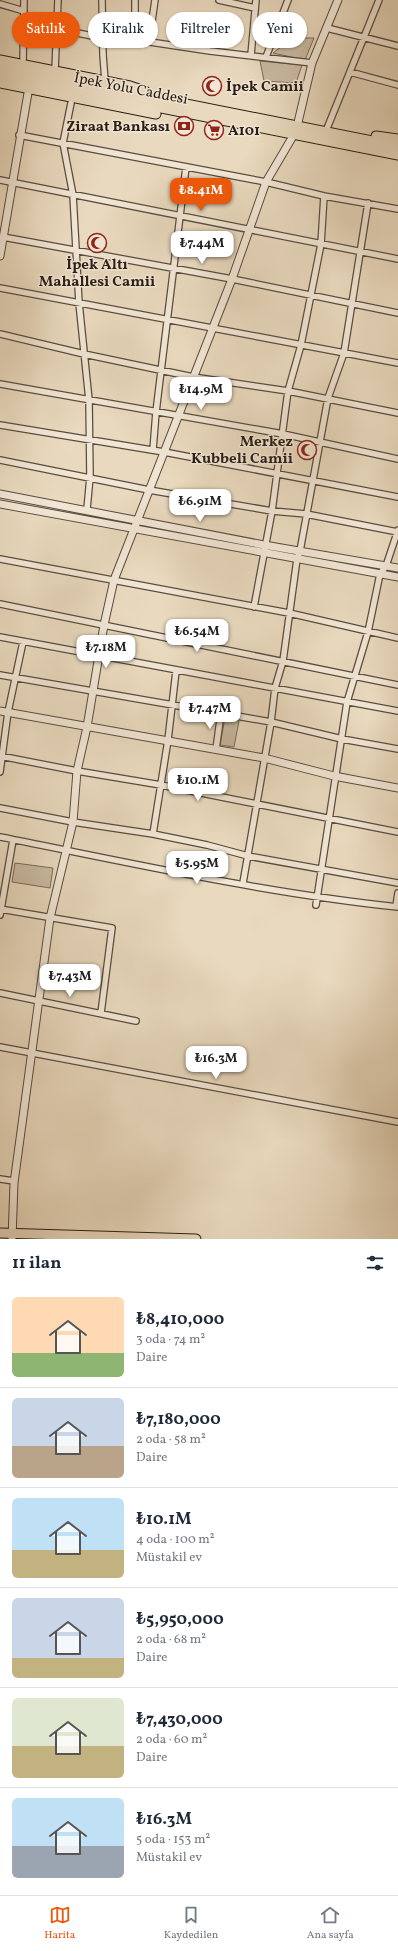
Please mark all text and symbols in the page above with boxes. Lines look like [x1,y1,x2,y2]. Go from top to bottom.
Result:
chip: Satılık [12,12,80,48]
chip: Kiralık [88,12,158,48]
chip: Filtreler [166,12,244,48]
chip: Yeni [252,12,307,48]
street label: İpek Yolu Caddesi [72,68,190,111]
mosque icon: İpek Camii [201,75,223,97]
place label: İpek Camii [226,77,304,98]
bank icon: Ziraat Bankası [173,115,195,137]
place label: Ziraat Bankası [66,117,170,138]
supermarket icon: A101 [203,119,225,141]
place label: A101 [228,121,260,142]
pin: ₺8.41M [168,178,234,212]
text: ₺8.41M [179,182,223,200]
pin: ₺7.44M [169,231,235,265]
mosque icon: İpek Altı Mahallesi Camii [86,232,108,254]
text: ₺7.44M [180,235,224,253]
place label: İpek Altı Mahallesi Camii [39,255,155,293]
pin: ₺14.9M [168,377,234,411]
text: ₺14.9M [179,381,223,399]
place label: Merkez Kubbeli Camii [191,432,293,470]
mosque icon: Merkez Kubbeli Camii [296,439,318,461]
pin: ₺6.91M [167,489,233,523]
text: ₺6.91M [178,493,222,511]
pin: ₺6.54M [164,619,230,653]
text: ₺6.54M [174,623,220,641]
pin: ₺7.18M [73,635,139,669]
text: ₺7.18M [85,639,127,657]
pin: ₺7.47M [177,696,243,730]
text: ₺7.47M [189,700,231,718]
pin: ₺10.1M [165,768,231,802]
text: ₺10.1M [177,772,219,790]
pin: ₺5.95M [164,851,230,885]
text: ₺5.95M [175,855,219,873]
pin: ₺7.43M [37,964,103,998]
text: ₺7.43M [49,968,91,986]
pin: ₺16.3M [183,1046,249,1080]
text: ₺16.3M [195,1050,237,1068]
text: 11 ilan [12,1252,61,1275]
icon: filters [364,1252,386,1274]
text: ₺8,410,000 [136,1308,224,1331]
icon: home [44,1313,92,1361]
text: 3 oda · 74 m² [136,1331,205,1349]
text: Daire [136,1349,168,1367]
text: ₺7,180,000 [136,1408,221,1431]
icon: home [44,1414,92,1462]
text: 2 oda · 58 m² [136,1431,206,1449]
text: Daire [136,1449,168,1467]
text: ₺10.1M [136,1508,191,1531]
icon: home [44,1514,92,1562]
text: 4 oda · 100 m² [136,1531,215,1549]
text: Müstakil ev [136,1549,202,1567]
text: ₺5,950,000 [136,1608,224,1631]
icon: home [44,1614,92,1662]
text: 2 oda · 68 m² [136,1631,206,1649]
text: Daire [136,1649,168,1667]
text: ₺7,430,000 [136,1708,223,1731]
icon: home [44,1714,92,1762]
text: 2 oda · 60 m² [136,1731,207,1749]
text: Daire [136,1749,168,1767]
text: ₺16.3M [136,1808,192,1831]
icon: home [44,1814,92,1862]
text: 5 oda · 153 m² [136,1831,210,1849]
text: Müstakil ev [136,1849,202,1867]
tab: Harita [44,1904,75,1943]
tab: Kaydedilen [164,1904,218,1943]
tab: Ana sayfa [307,1904,354,1943]

